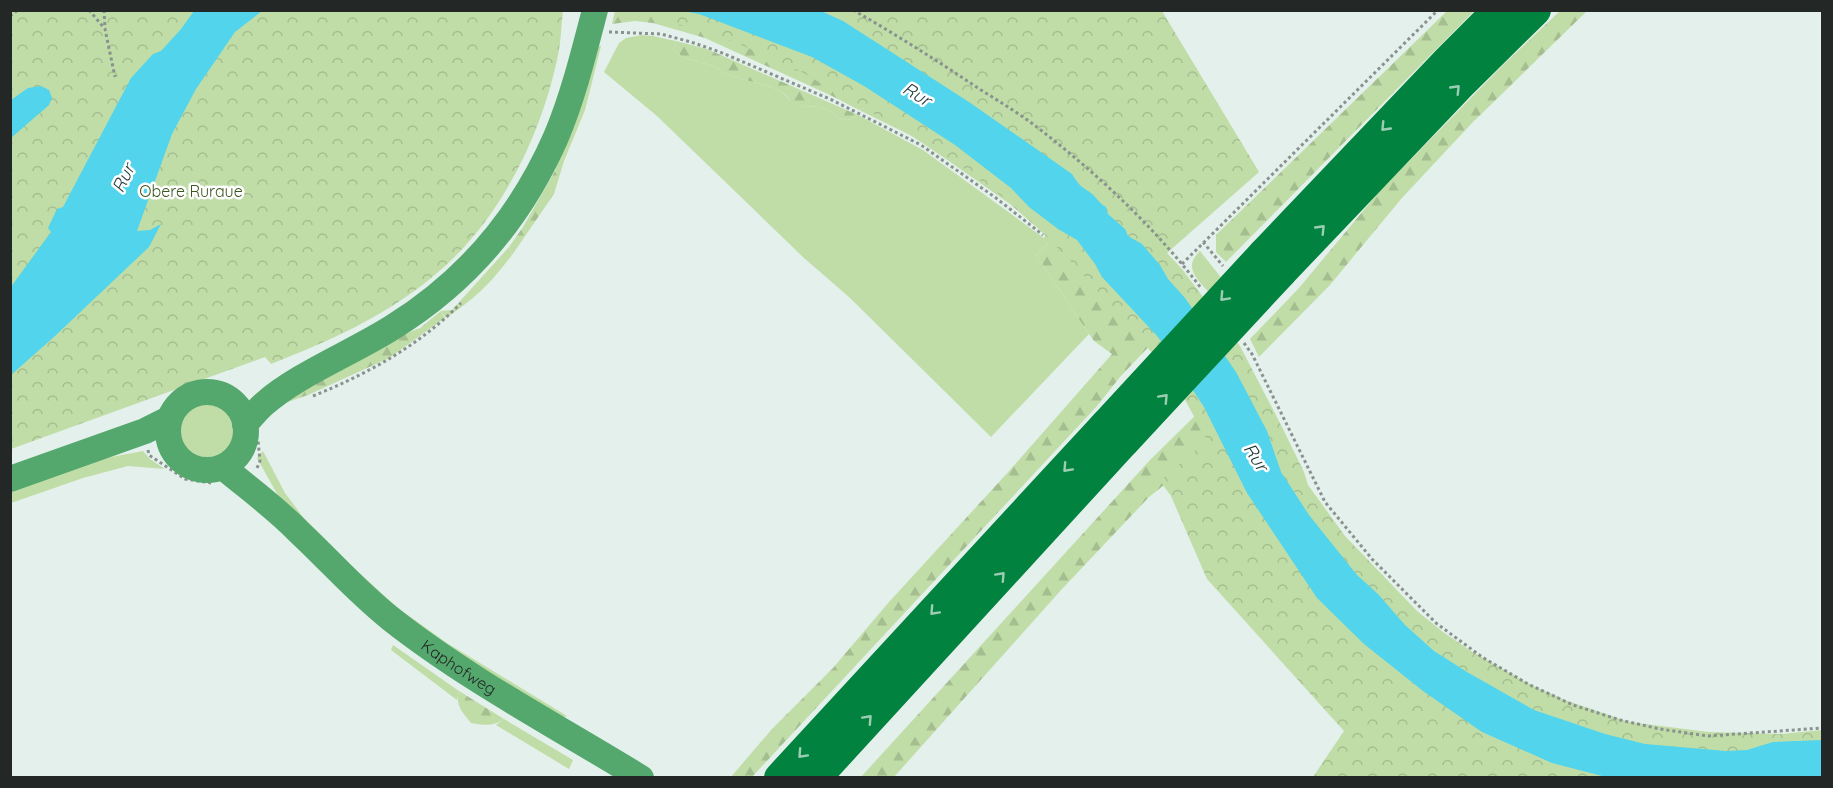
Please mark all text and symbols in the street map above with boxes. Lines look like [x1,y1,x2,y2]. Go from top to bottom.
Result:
water label: Rur [899,77,937,112]
one-way arrow [1449,85,1460,96]
one-way arrow [1381,120,1392,131]
water label: Rur [106,158,141,196]
park label: Obere Ruraue [139,181,243,201]
one-way arrow [1314,226,1325,237]
one-way arrow [1220,291,1231,301]
one-way arrow [1157,395,1168,405]
water label: Rur [1238,439,1275,477]
one-way arrow [1063,461,1074,472]
one-way arrow [993,572,1004,583]
one-way arrow [930,605,941,615]
street label: Kaphofweg [417,635,500,699]
one-way arrow [861,715,872,726]
one-way arrow [798,748,809,758]

